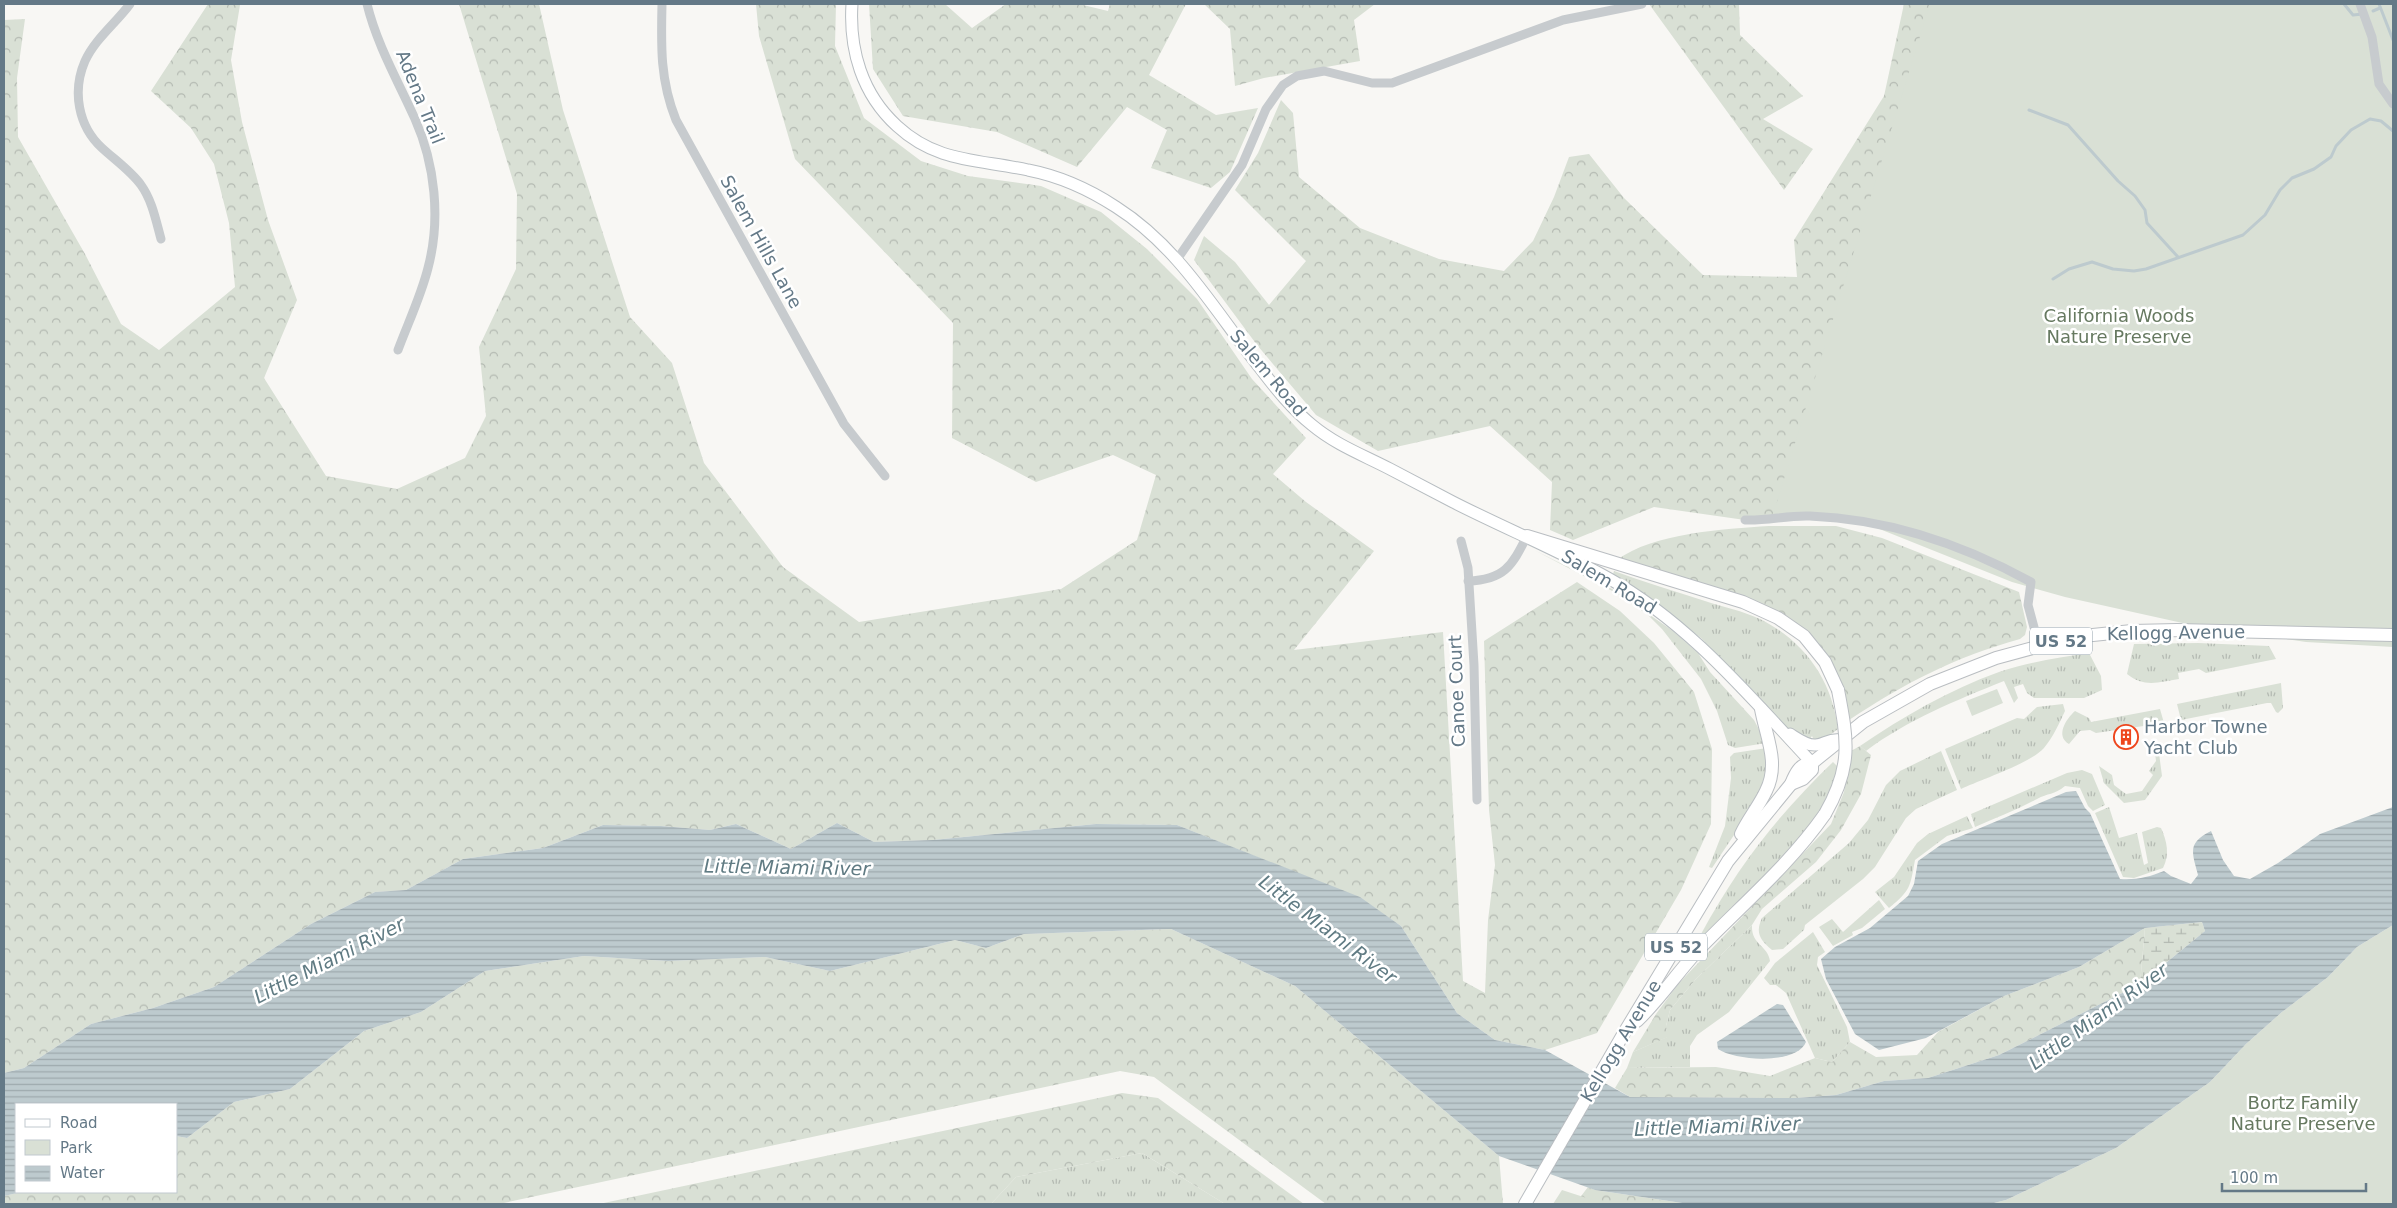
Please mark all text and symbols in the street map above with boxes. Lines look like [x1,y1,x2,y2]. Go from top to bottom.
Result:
street label: Adena Trail [392,47,449,147]
street label: Salem Hills Lane [716,172,807,312]
park label: California Woods Nature Preserve [2044,305,2194,347]
street label: Salem Road [1226,325,1311,420]
street label: Salem Road [1558,545,1661,618]
street label: Kellogg Avenue [2107,621,2245,644]
road number: US 52 [2030,627,2092,654]
street label: Canoe Court [1444,635,1469,747]
place label: Harbor Towne Yacht Club [2143,716,2268,758]
building icon: Harbor Towne Yacht Club [2113,724,2139,750]
water label: Little Miami River [704,855,871,879]
water label: Little Miami River [1255,870,1402,988]
water label: Little Miami River [250,912,409,1008]
road number: US 52 [1645,934,1707,960]
water label: Little Miami River [2024,958,2173,1074]
street label: Kellogg Avenue [1576,976,1665,1105]
park label: Bortz Family Nature Preserve [2231,1092,2375,1134]
legend [15,1103,178,1193]
water label: Little Miami River [1634,1112,1802,1140]
text: Road [60,1114,98,1132]
text: Park [60,1139,93,1157]
scale bar [2222,1160,2366,1192]
text: Water [60,1164,105,1182]
text: 100 m [2230,1169,2278,1187]

